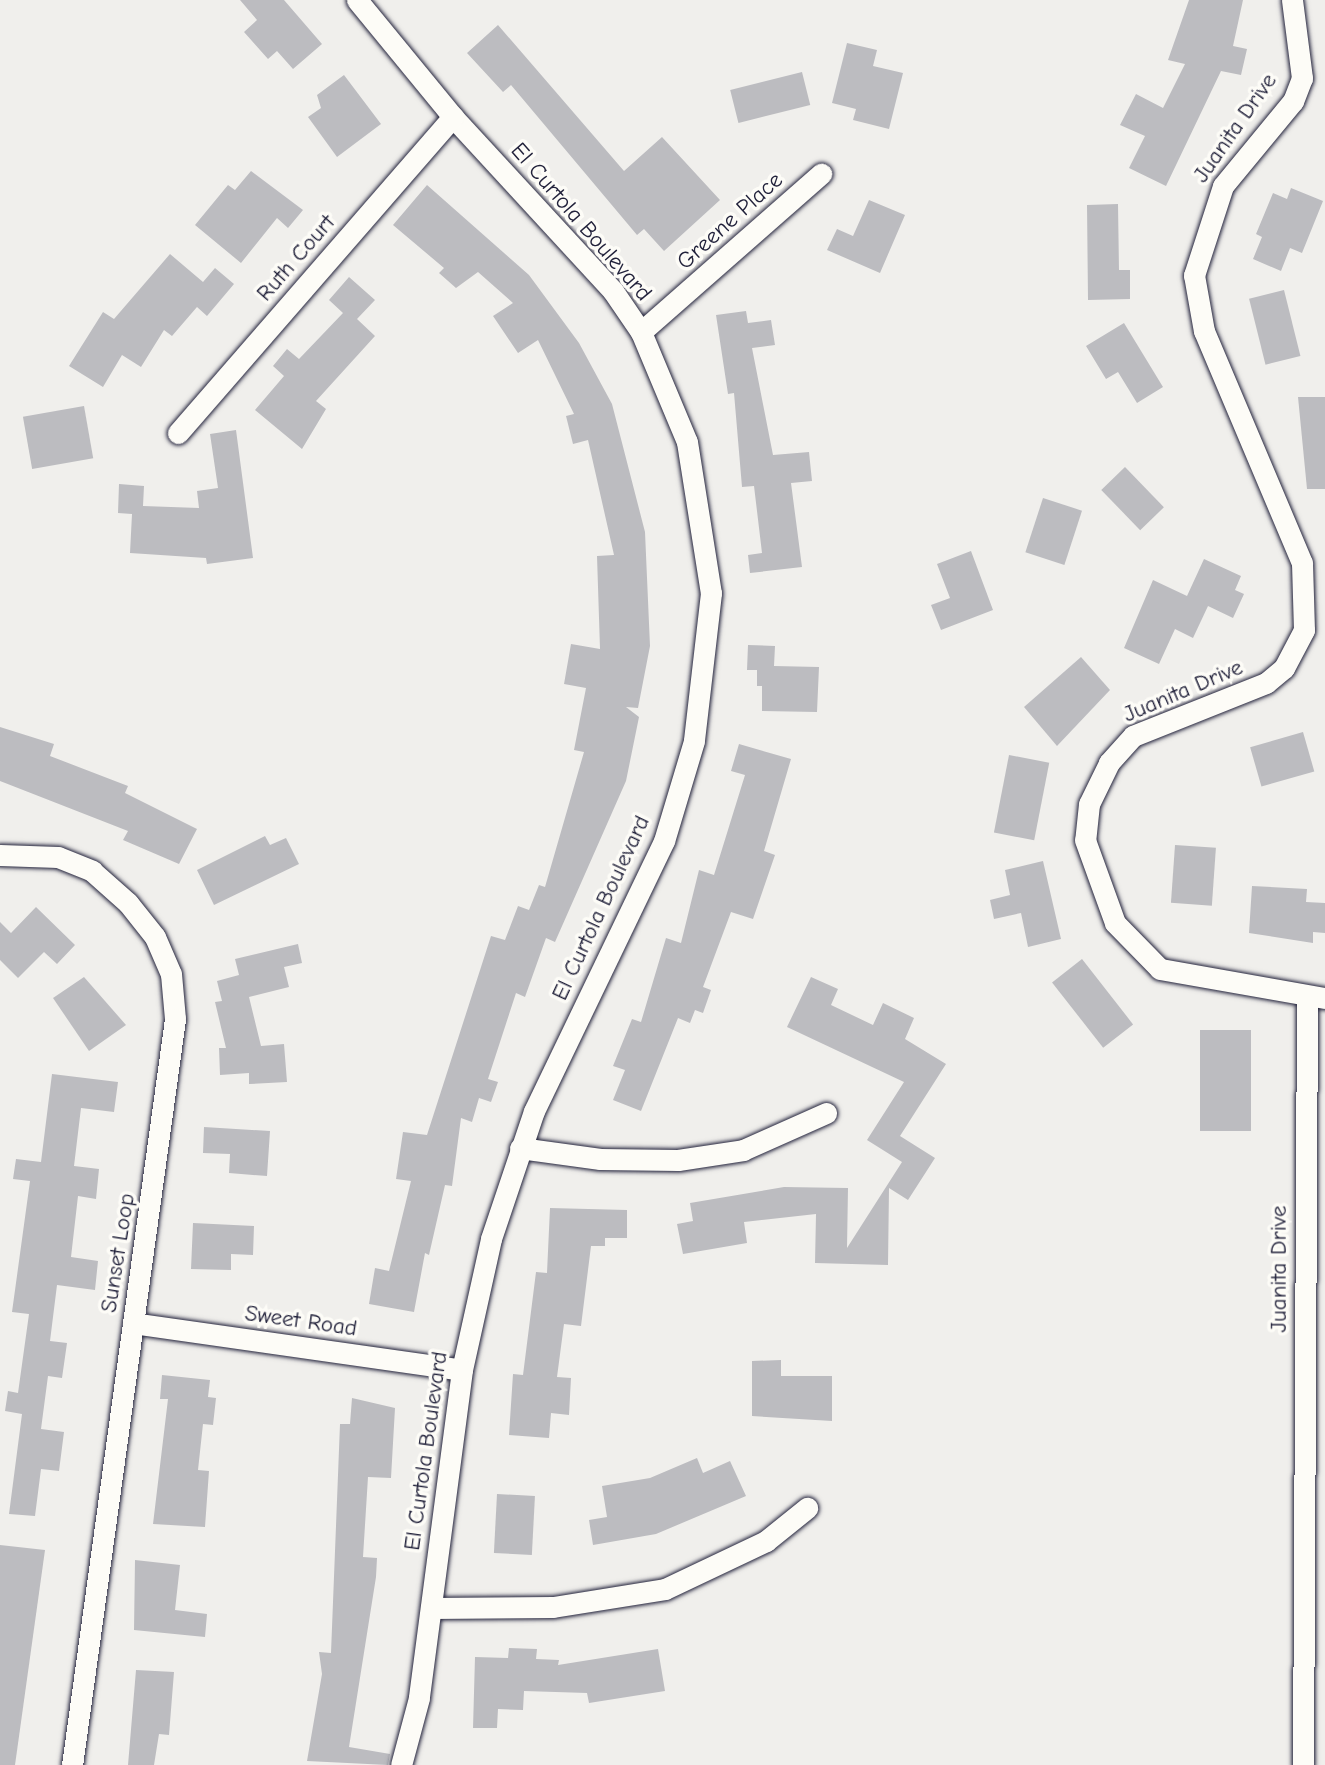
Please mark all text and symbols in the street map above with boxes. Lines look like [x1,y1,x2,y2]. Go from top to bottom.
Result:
street label: Juanita Drive [1187,68,1283,188]
street label: El Curtola Boulevard [505,137,657,307]
street label: Greene Place [672,166,788,276]
street label: Ruth Court [251,209,341,307]
street label: Juanita Drive [1119,653,1247,729]
street label: El Curtola Boulevard [546,811,656,1005]
street label: Sunset Loop [95,1192,141,1314]
street label: Juanita Drive [1265,1205,1293,1333]
street label: Sweet Road [243,1299,359,1343]
street label: El Curtola Boulevard [398,1350,454,1552]

